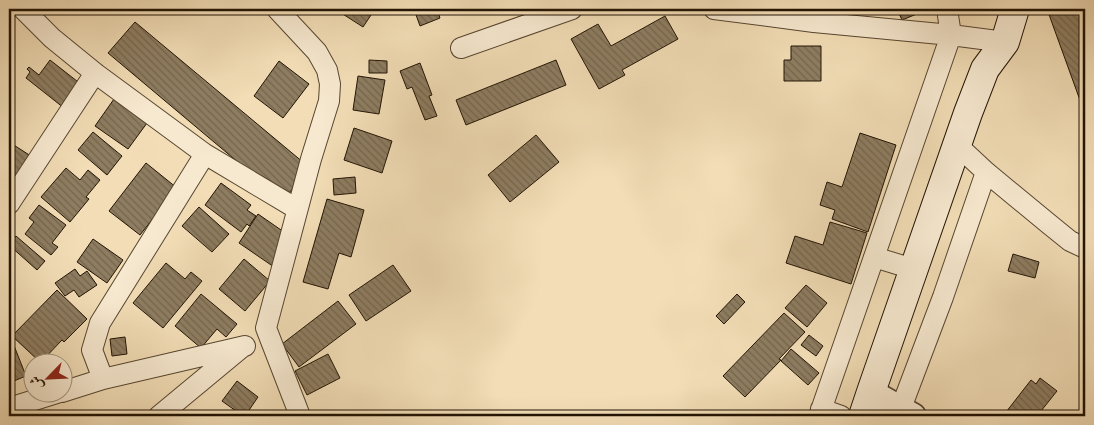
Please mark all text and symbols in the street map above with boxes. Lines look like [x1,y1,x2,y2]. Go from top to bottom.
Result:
north arrow [22,352,72,402]
text: ش [24,373,48,394]

